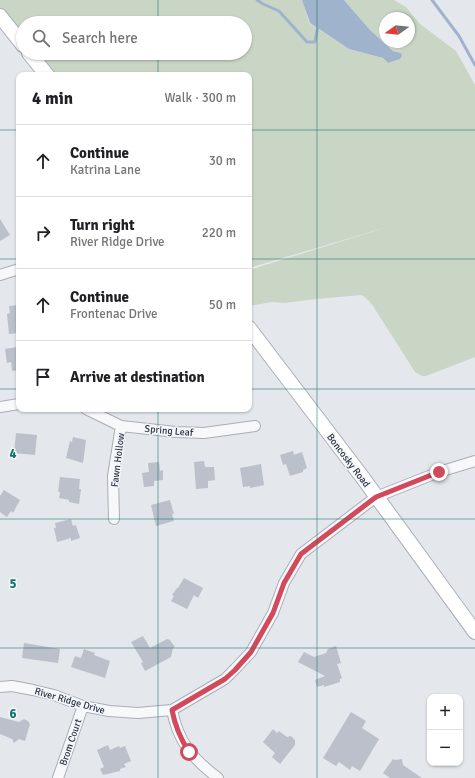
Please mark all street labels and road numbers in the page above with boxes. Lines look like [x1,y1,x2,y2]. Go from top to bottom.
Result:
street label: Spring Leaf [144,423,194,439]
street label: Fawn Hollow [109,431,127,488]
street label: Boncosky Road [324,431,372,490]
street label: River Ridge Drive [33,685,106,717]
street label: Brom Court [57,717,85,767]

